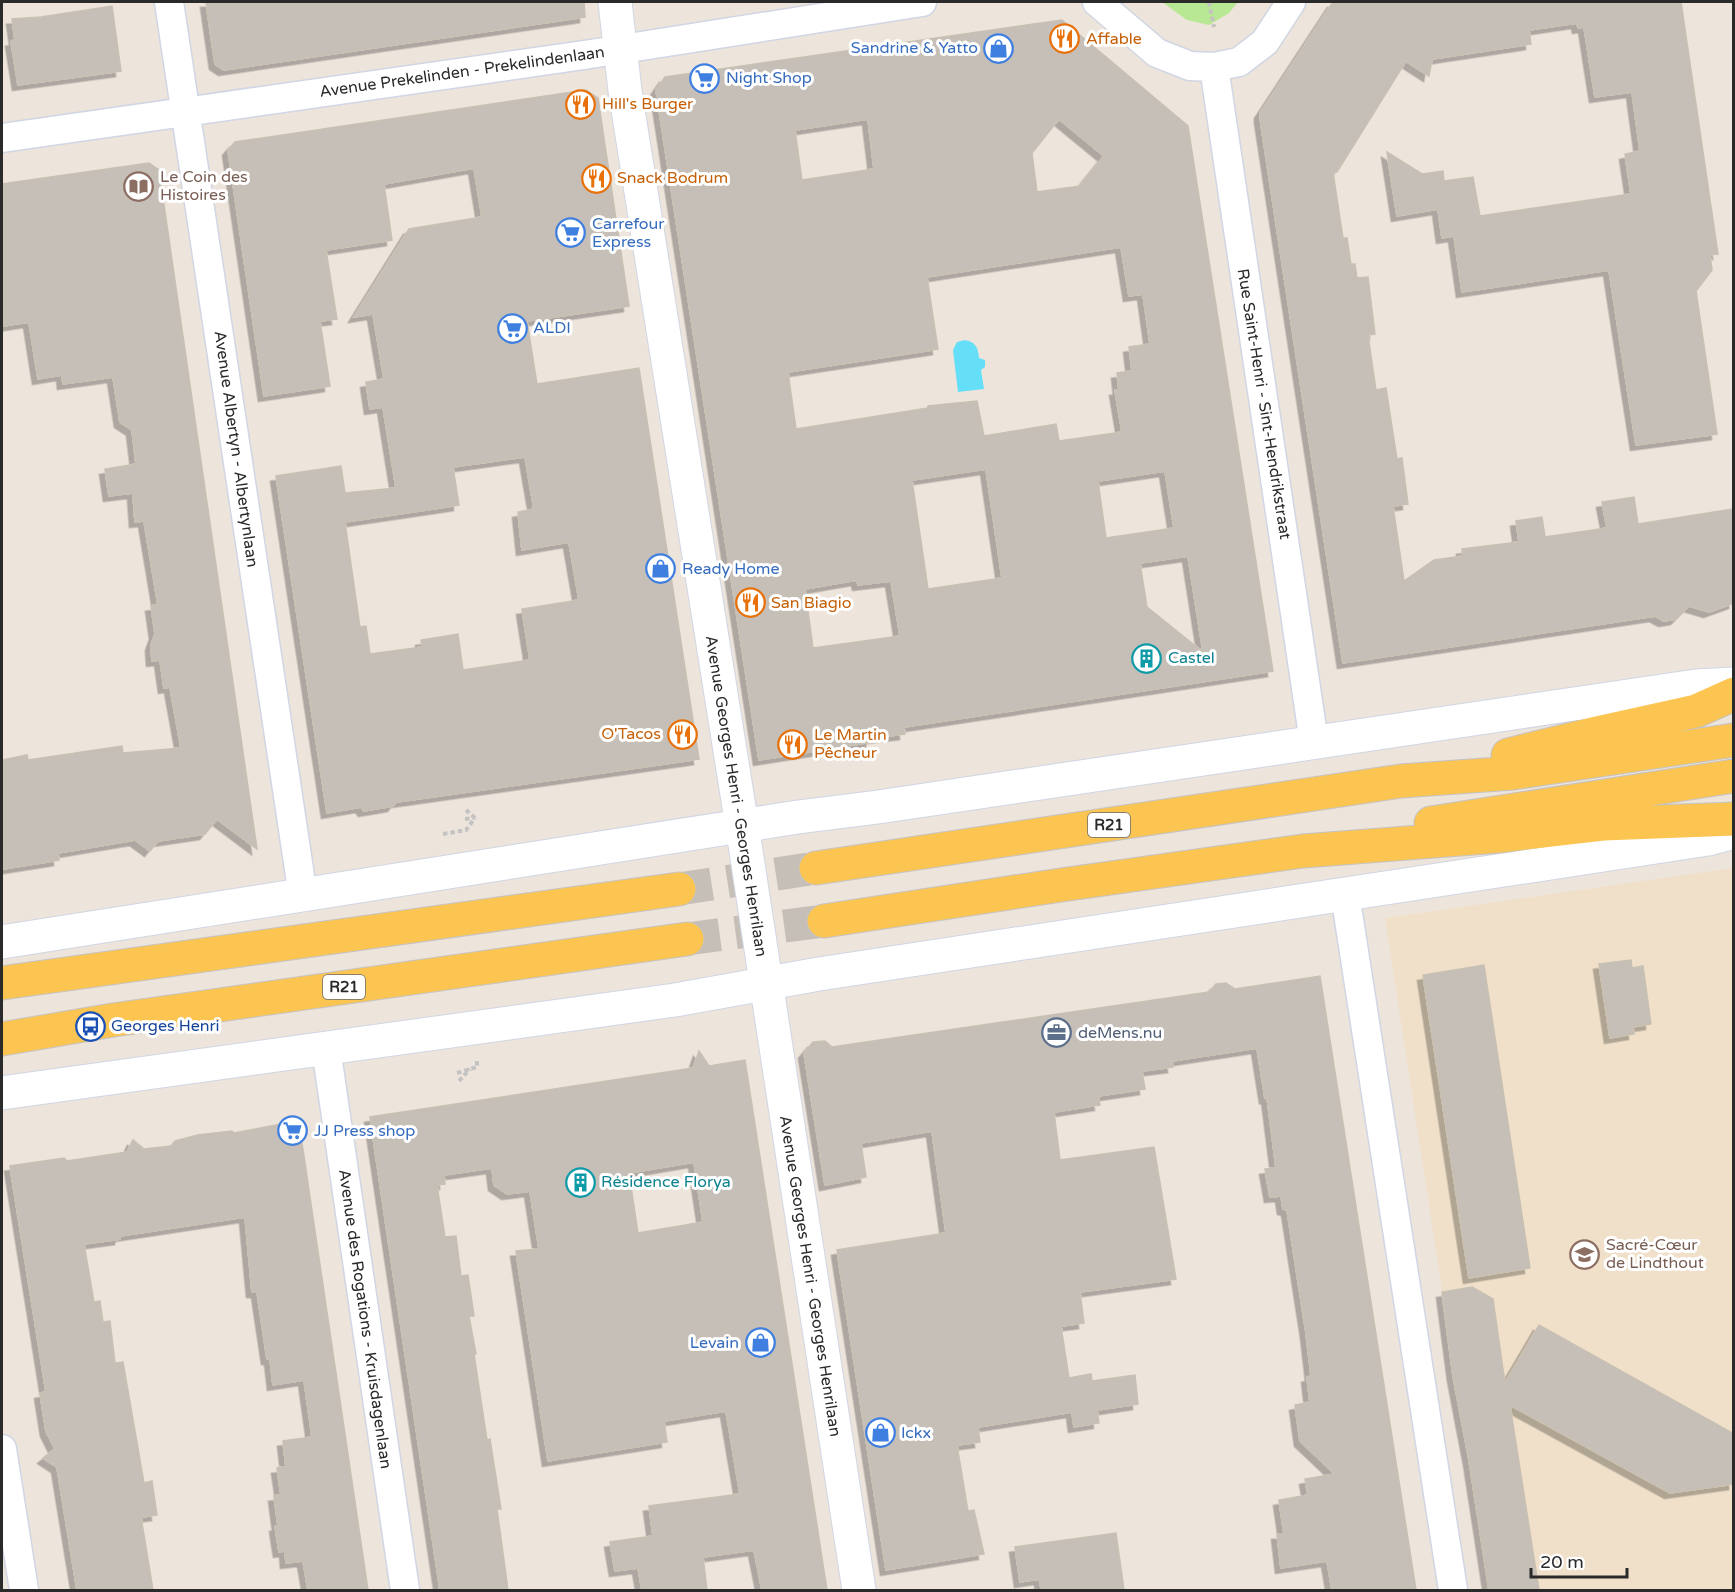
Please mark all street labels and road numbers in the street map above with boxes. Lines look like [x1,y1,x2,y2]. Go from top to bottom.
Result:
street label: Avenue Prekelinden - Prekelindenlaan [318,42,606,102]
street label: Rue Saint-Henri - Sint-Hendrikstraat [1233,267,1295,541]
street label: Avenue Albertyn - Albertynlaan [209,329,263,569]
street label: Avenue Georges Henri - Georges Henrilaan [701,634,771,958]
road number: R21 [1088,813,1130,837]
road number: R21 [323,975,365,999]
street label: Avenue Georges Henri - Georges Henrilaan [775,1114,845,1438]
street label: Avenue des Rogations - Kruisdagenlaan [334,1168,396,1470]

